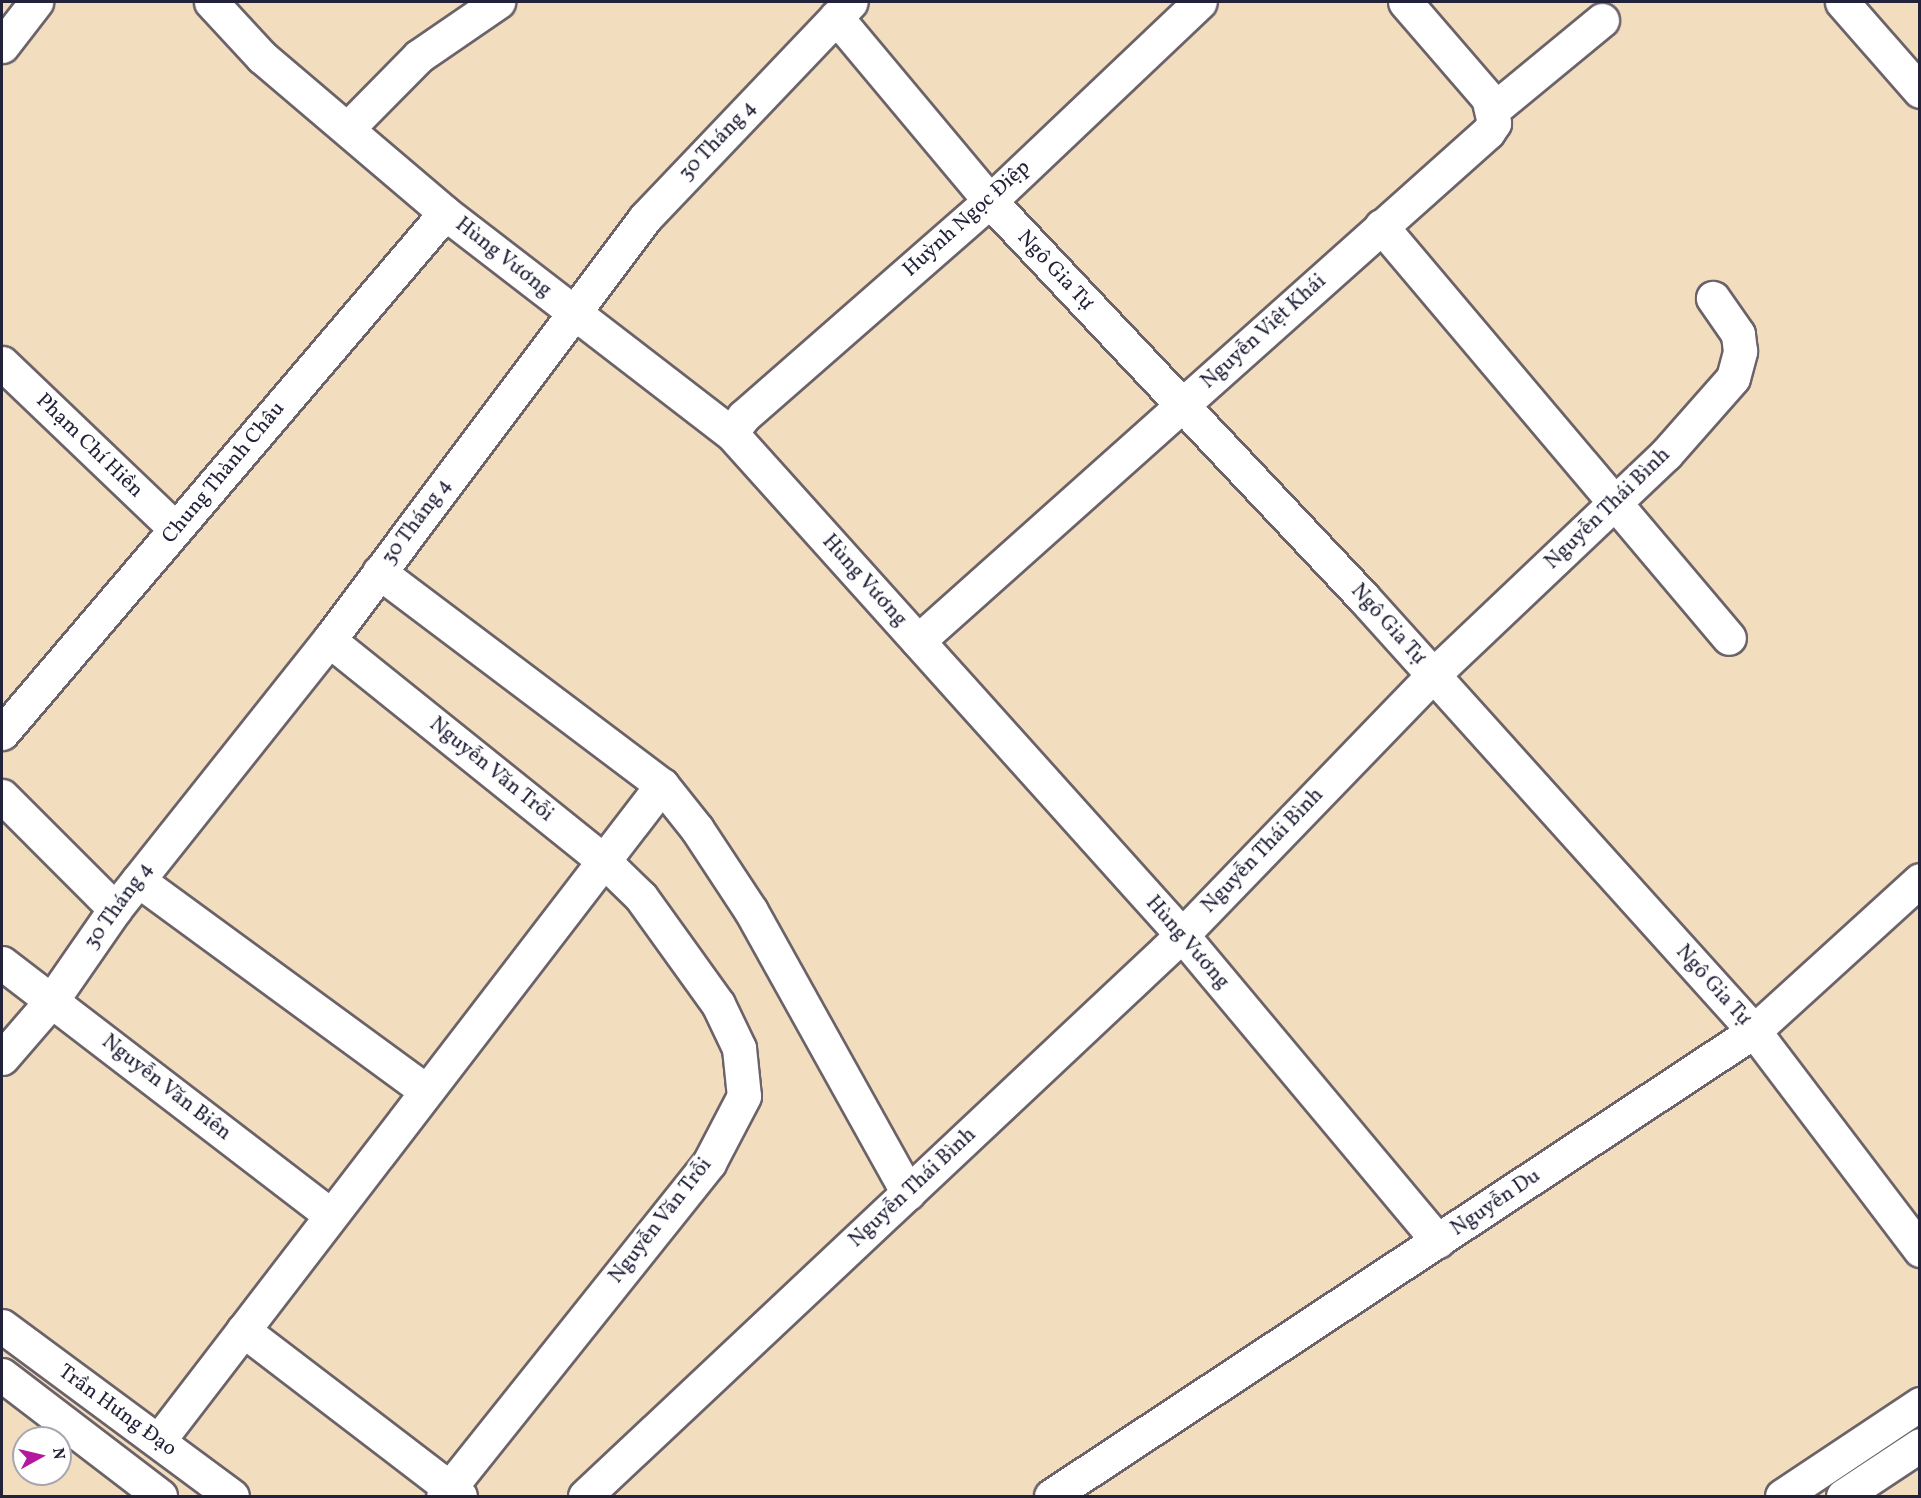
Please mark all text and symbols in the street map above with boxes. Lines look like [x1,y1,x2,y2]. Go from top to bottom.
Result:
street label: 30 Tháng 4 [674,96,762,186]
street label: Huỳnh Ngọc Điệp [898,155,1036,283]
street label: Hùng Vương [450,212,556,304]
street label: Ngô Gia Tự [1011,225,1099,317]
street label: Nguyễn Việt Khái [1196,269,1332,395]
street label: Phạm Chí Hiền [30,389,148,503]
street label: Chung Thành Châu [157,397,291,549]
street label: Nguyễn Thái Bình [1540,443,1676,575]
street label: 30 Tháng 4 [376,474,458,570]
street label: Hùng Vương [816,530,912,632]
street label: Ngô Gia Tự [1345,579,1431,671]
street label: Nguyễn Văn Trỗi [423,712,559,828]
street label: Nguyễn Thái Bình [1197,783,1329,919]
street label: 30 Tháng 4 [79,857,159,955]
street label: Hùng Vương [1139,891,1235,995]
street label: Ngô Gia Tự [1670,940,1756,1032]
street label: Nguyễn Văn Biên [96,1029,236,1147]
street label: Nguyễn Thái Bình [844,1122,982,1254]
street label: Nguyễn Văn Trỗi [604,1153,718,1289]
street label: Nguyễn Du [1446,1164,1546,1242]
street label: Trần Hưng Đạo [53,1360,181,1462]
north arrow [12,1426,72,1486]
text: N [46,1446,70,1461]

